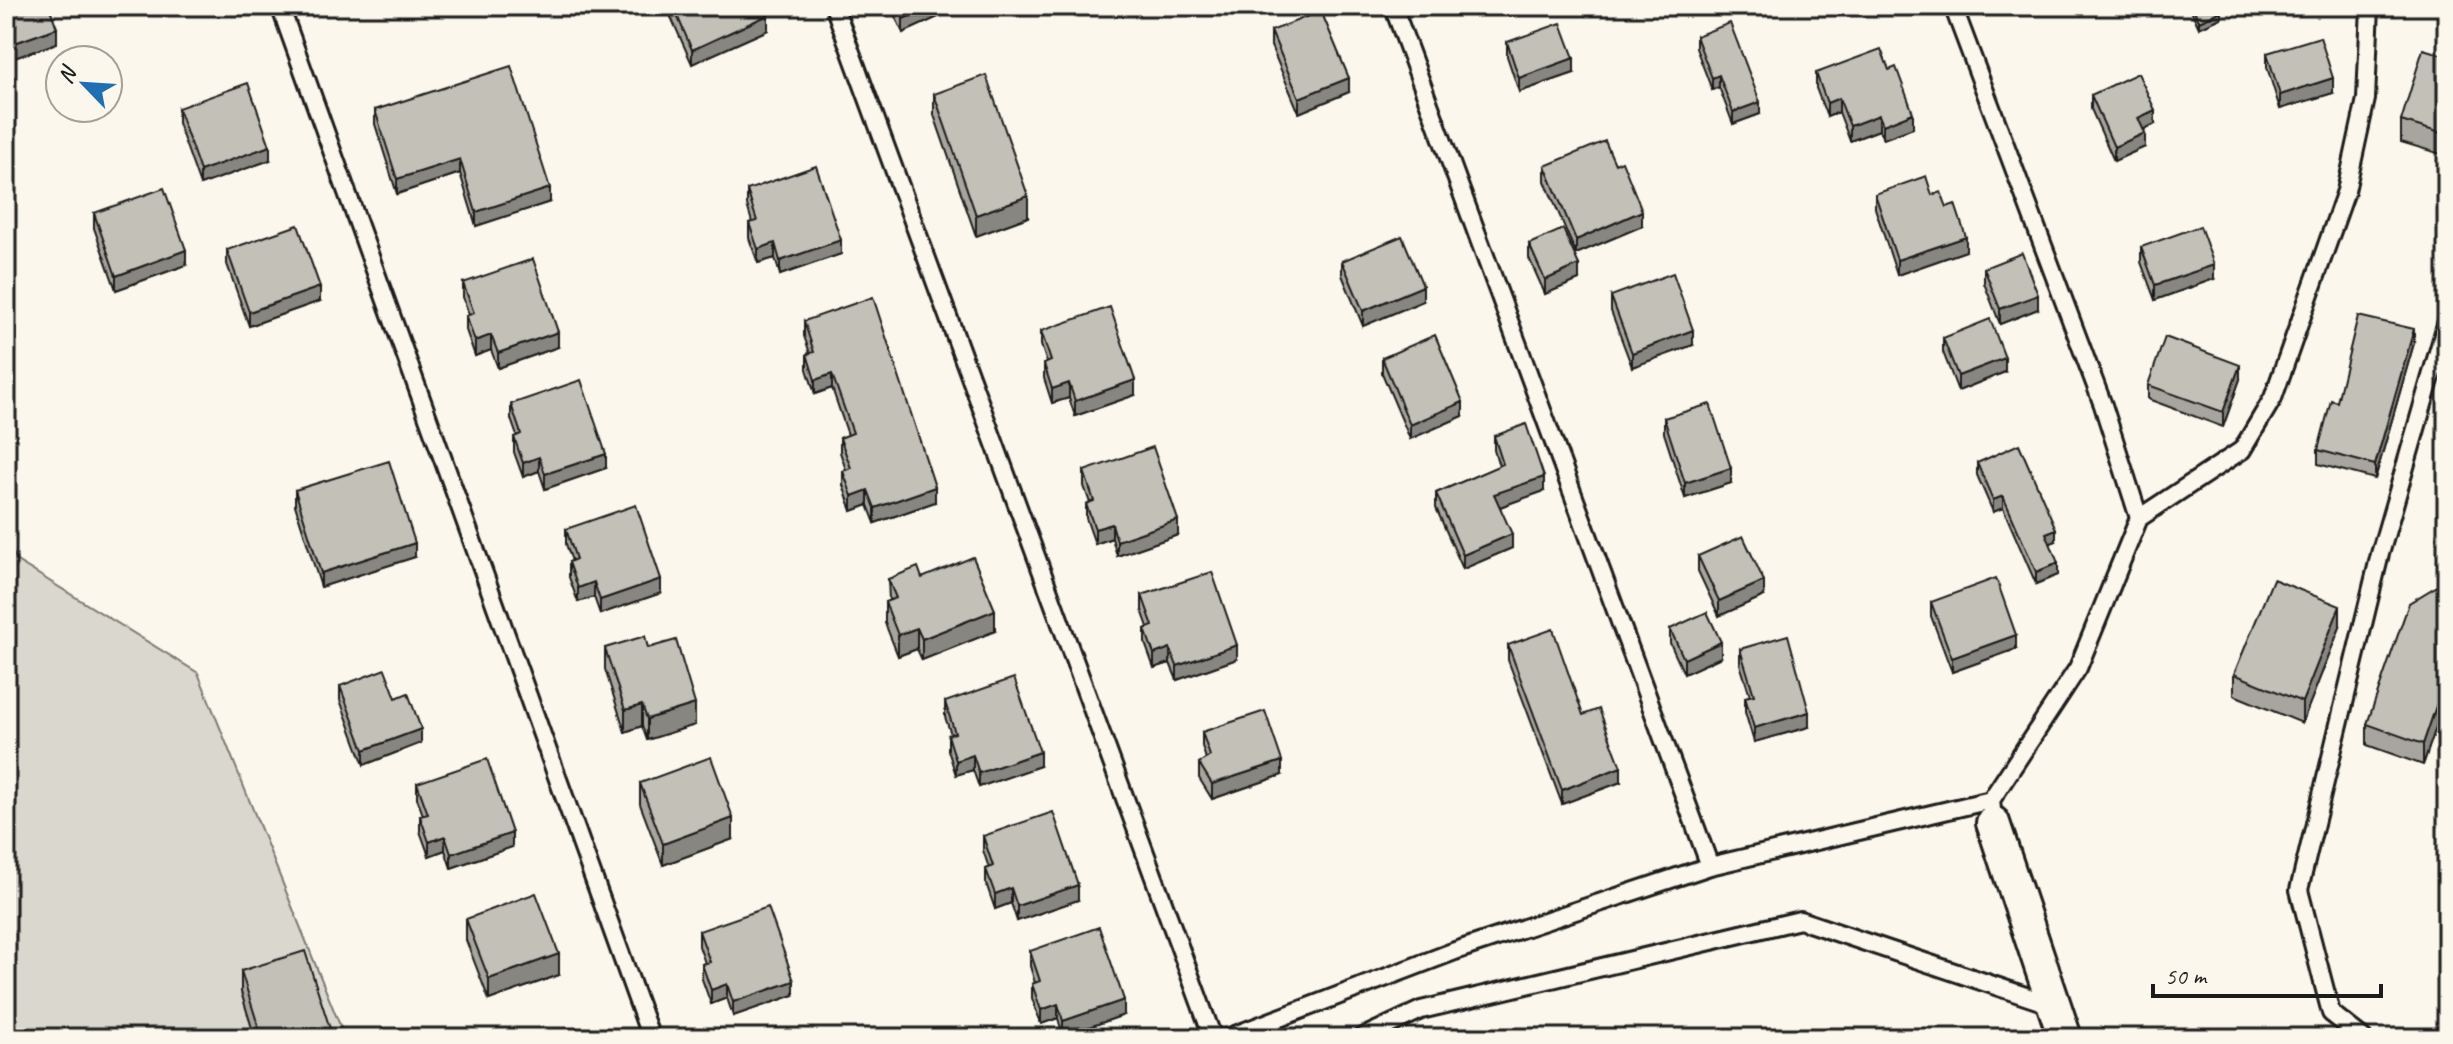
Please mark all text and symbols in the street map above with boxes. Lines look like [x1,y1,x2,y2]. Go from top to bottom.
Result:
north arrow [44,44,124,124]
text: N [51,61,84,88]
scale bar [2153,948,2381,998]
text: 50 m [2165,961,2208,991]

